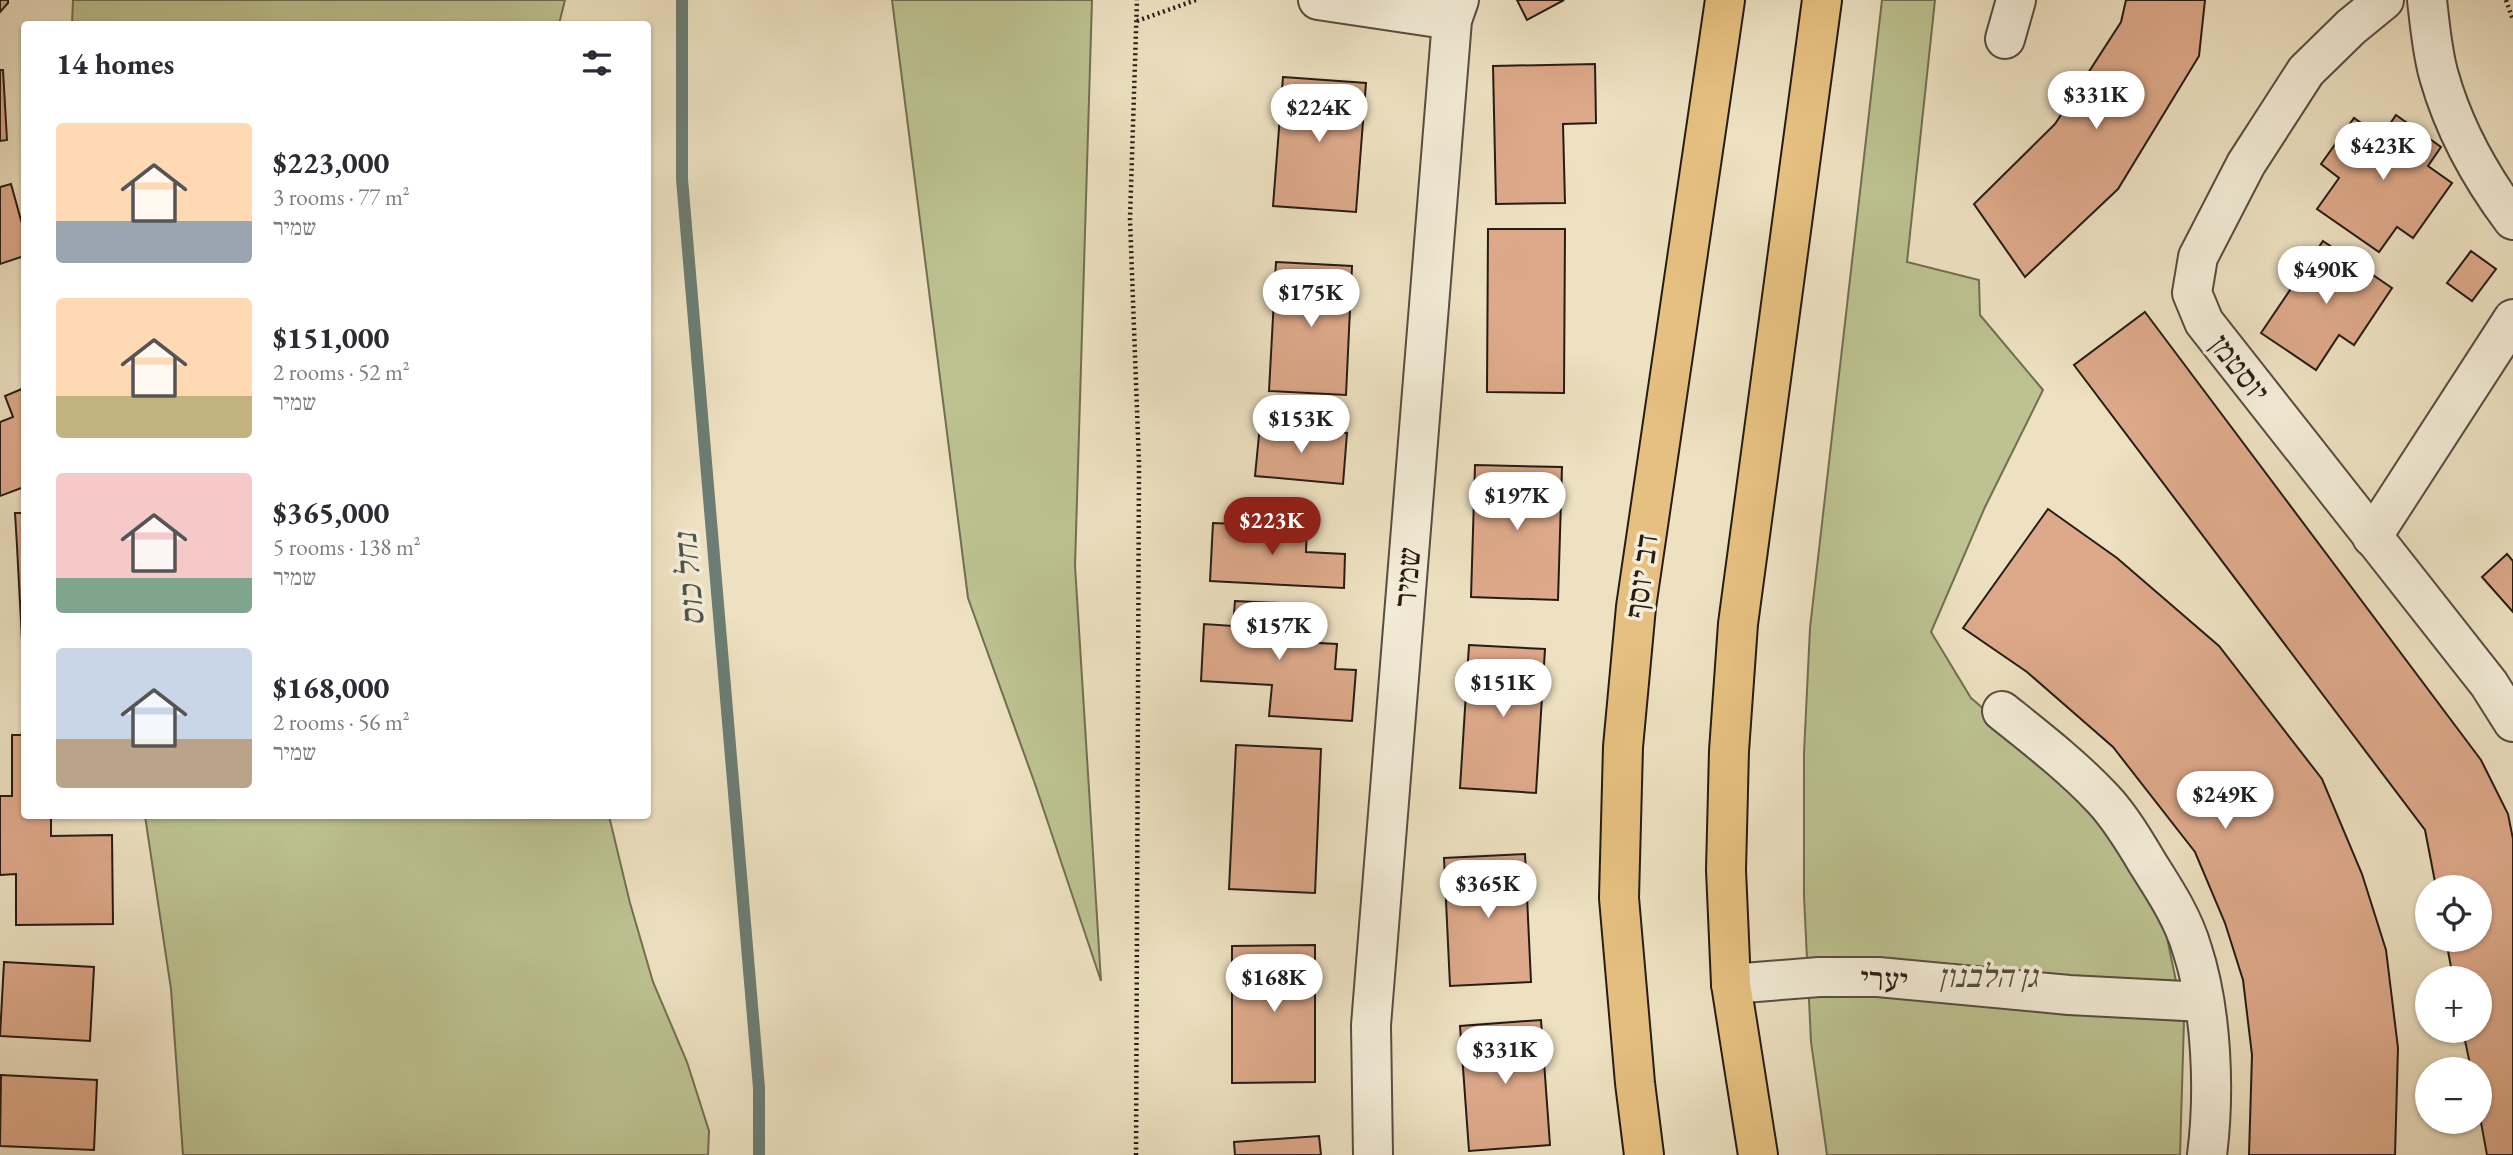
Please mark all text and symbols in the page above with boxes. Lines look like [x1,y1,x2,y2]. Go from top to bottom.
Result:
text: 14 homes [56,44,174,83]
icon: filters [578,44,616,82]
pin: $331K [2047,72,2145,131]
text: $331K [2064,79,2128,109]
pin: $224K [1270,85,1368,144]
text: $224K [1287,92,1351,122]
pin: $423K [2334,122,2432,182]
text: $423K [2351,130,2415,160]
text: $223,000 [273,143,389,182]
icon: home [112,151,196,235]
text: 3 rooms · 77 m² [273,182,410,212]
text: שמיר [273,212,316,242]
pin: $490K [2277,246,2375,306]
text: $490K [2294,254,2358,284]
pin: $175K [1262,270,1360,329]
text: $175K [1279,277,1343,307]
text: $151,000 [273,318,389,357]
icon: home [112,326,196,410]
street label: יוסטמן [2200,326,2280,410]
text: 2 rooms · 52 m² [273,357,410,387]
text: שמיר [273,387,316,417]
pin: $153K [1252,396,1350,455]
text: $153K [1269,403,1333,433]
pin: $197K [1468,472,1566,532]
text: $197K [1485,480,1549,510]
text: $365,000 [273,493,389,532]
pin: $223K [1223,498,1321,557]
icon: home [112,501,196,585]
text: $223K [1240,505,1304,535]
water label: נחל כוס [663,530,714,628]
street label: דב יוסף [1614,531,1668,621]
text: 5 rooms · 138 m² [273,532,421,562]
street label: שמיר [1383,545,1431,609]
text: שמיר [273,562,316,592]
pin: $157K [1230,602,1328,662]
text: $157K [1247,610,1311,640]
pin: $151K [1454,660,1552,719]
text: $151K [1471,667,1535,697]
text: $168,000 [273,668,389,707]
icon: home [112,676,196,760]
text: 2 rooms · 56 m² [273,707,410,737]
text: שמיר [273,737,316,767]
pin: $249K [2176,772,2274,831]
text: $249K [2193,779,2257,809]
pin: $365K [1439,860,1537,920]
text: $365K [1456,868,1520,898]
map controls [2415,875,2492,1134]
button: locate [2415,875,2492,952]
pin: $168K [1225,954,1323,1014]
park label: גן הלבנון [1938,955,2040,997]
street label: יערי [1859,957,1909,1001]
text: $168K [1242,962,1306,992]
button: + [2415,966,2492,1043]
pin: $331K [1456,1026,1554,1086]
text: $331K [1473,1034,1537,1064]
button: − [2415,1057,2492,1134]

